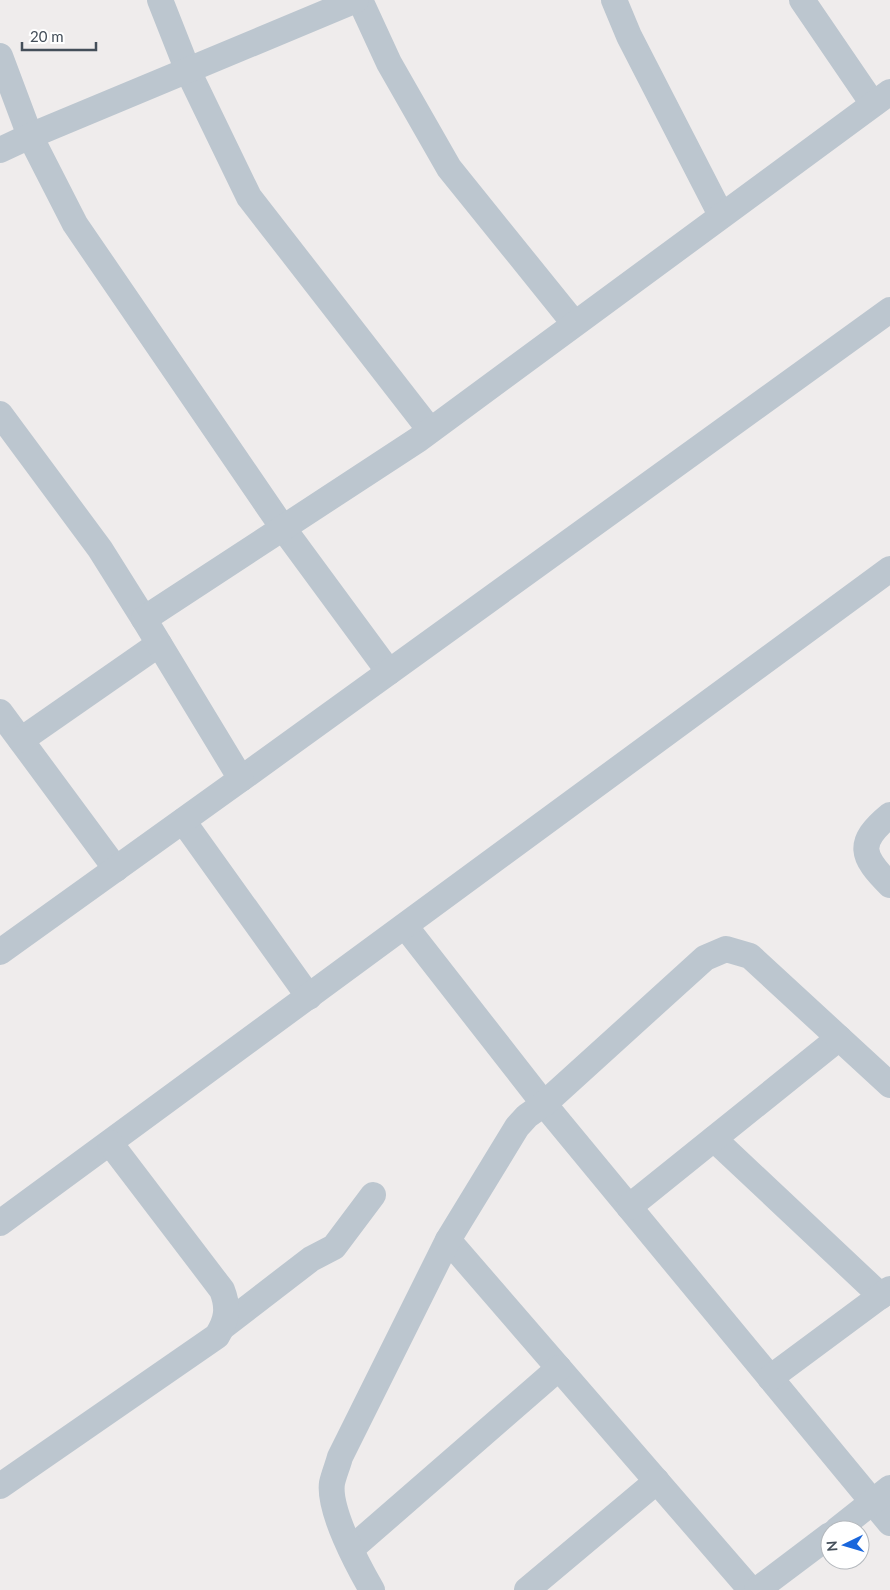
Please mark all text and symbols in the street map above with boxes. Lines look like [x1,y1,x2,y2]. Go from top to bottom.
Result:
scale bar [22,20,96,52]
text: 20 m [30,27,64,45]
north arrow [820,1520,870,1570]
text: N [823,1540,840,1552]

